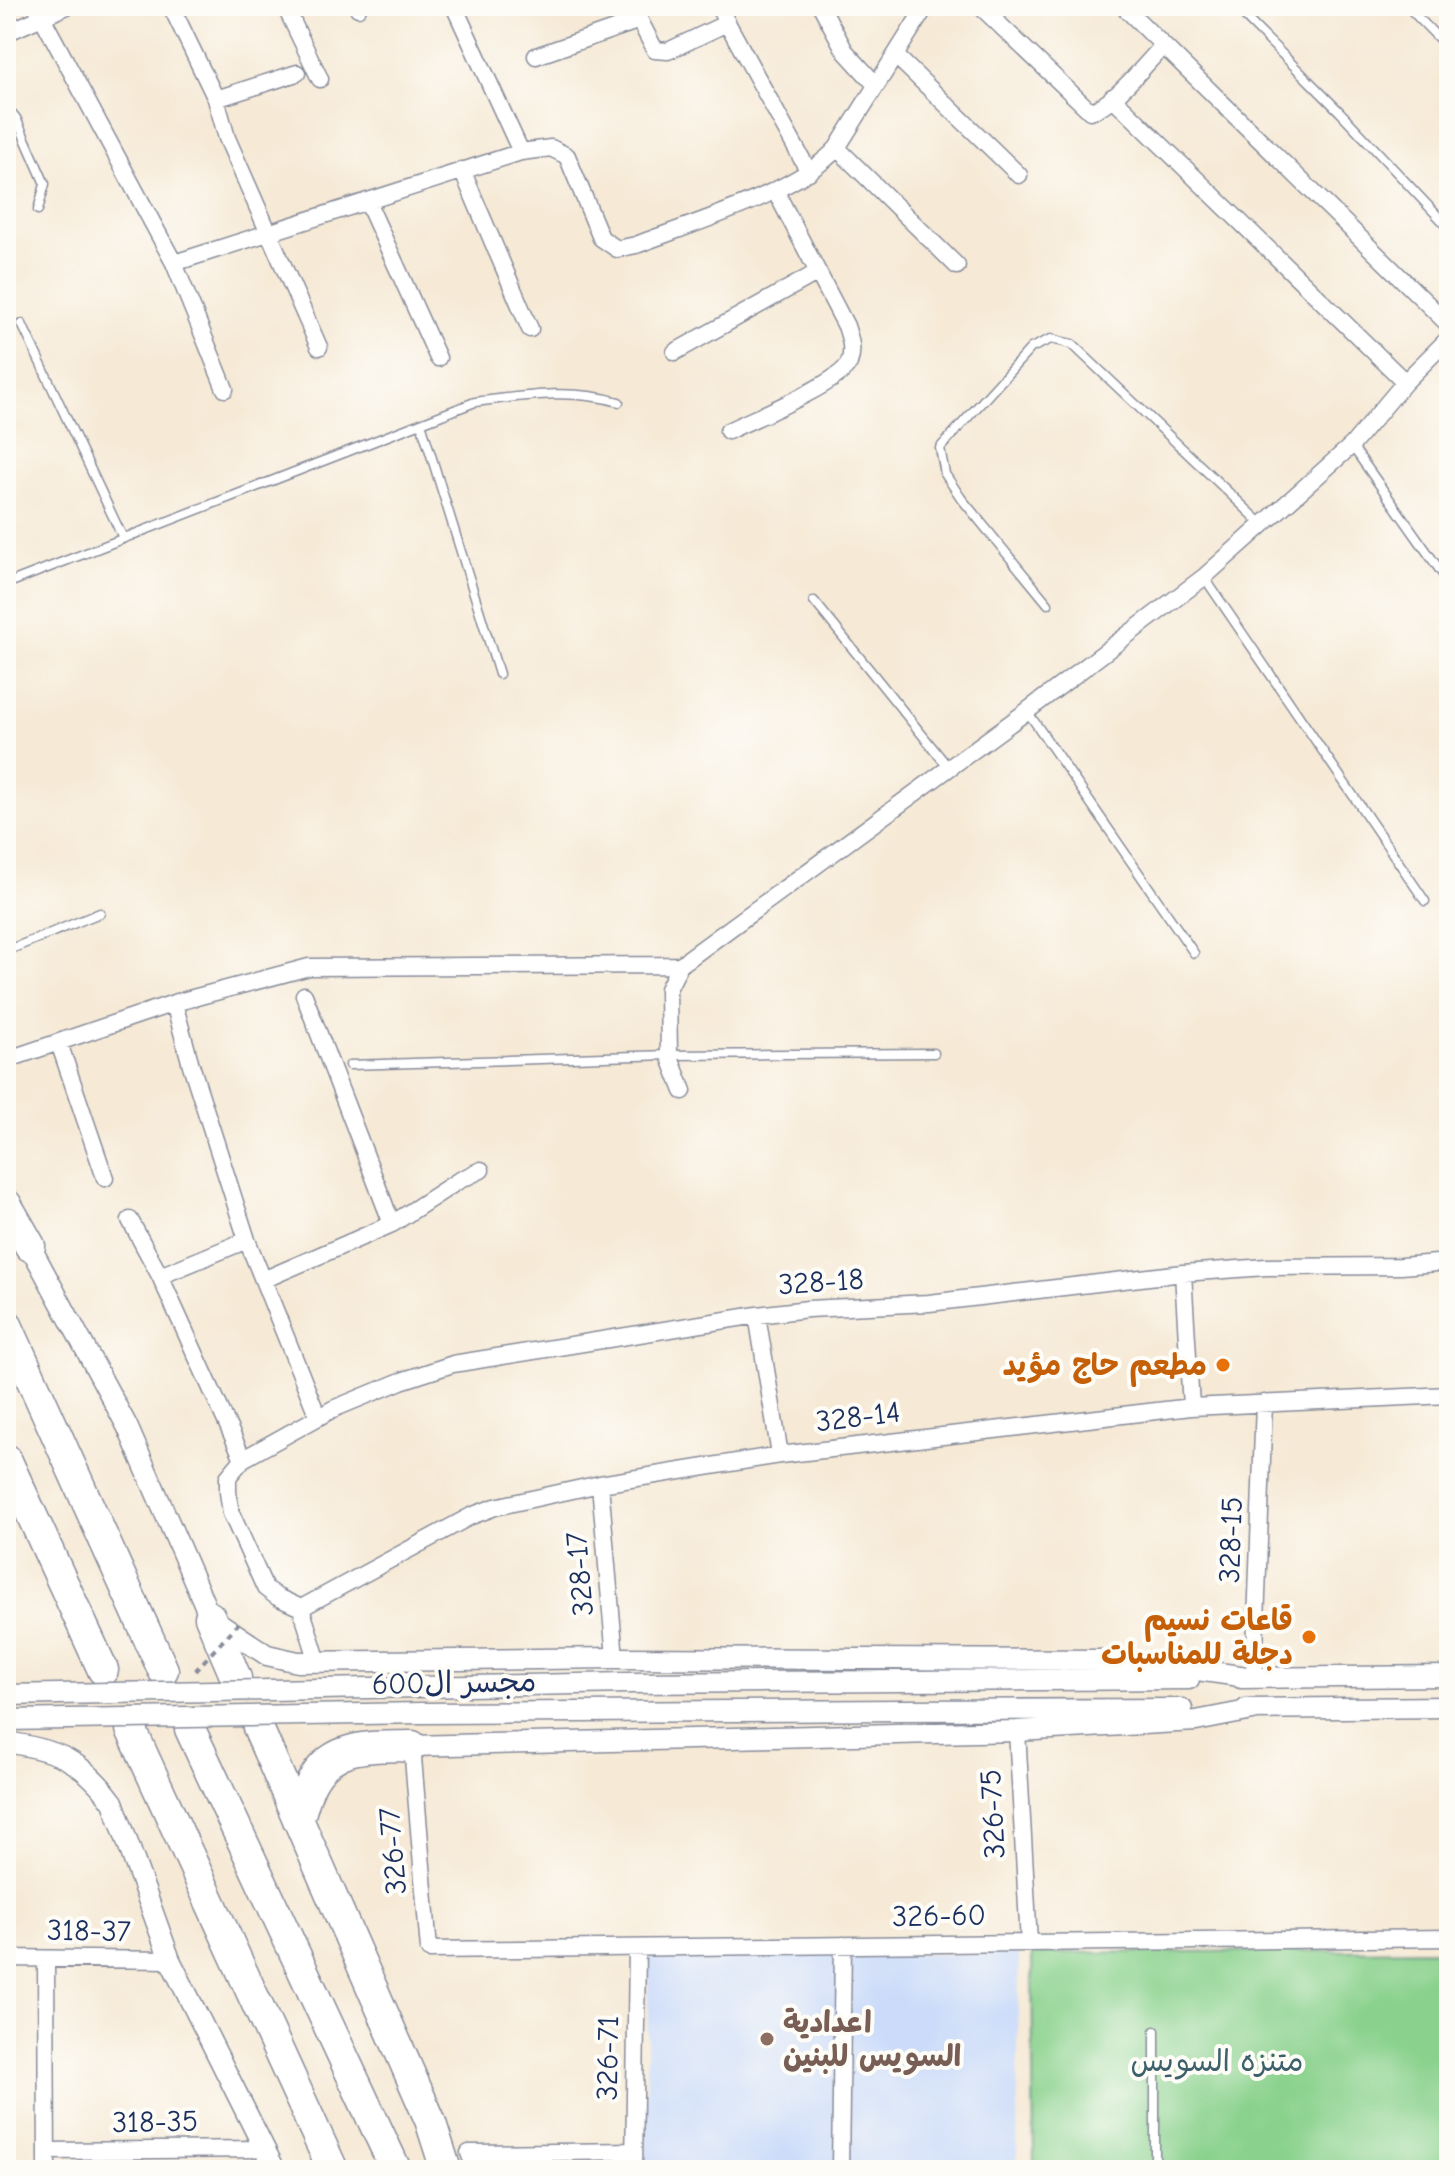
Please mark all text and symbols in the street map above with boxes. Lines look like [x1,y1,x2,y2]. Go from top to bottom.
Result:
street label: 328-18 [777,1262,865,1302]
place label: مطعم حاج مؤيد [1003,1348,1207,1387]
marker: مطعم حاج مؤيد [1214,1356,1232,1374]
street label: 328-14 [814,1394,902,1440]
street label: 328-15 [1212,1496,1250,1584]
street label: 328-17 [559,1530,601,1618]
place label: قاعات نسيم دجلة للمناسبات [1101,1603,1293,1672]
marker: قاعات نسيم دجلة للمناسبات [1300,1628,1318,1646]
street label: مجسر ال600 [371,1664,537,1702]
street label: 326-75 [973,1768,1013,1860]
street label: 326-77 [372,1806,414,1896]
street label: 326-60 [892,1898,986,1934]
street label: 318-37 [47,1913,131,1949]
place label: اعدادية السويس للبنين [783,2005,961,2075]
street label: 326-71 [590,2015,626,2101]
marker: اعدادية السويس للبنين [758,2030,776,2048]
park label: متنزه السويس [1131,2044,1303,2080]
street label: 318-35 [112,2104,198,2140]

